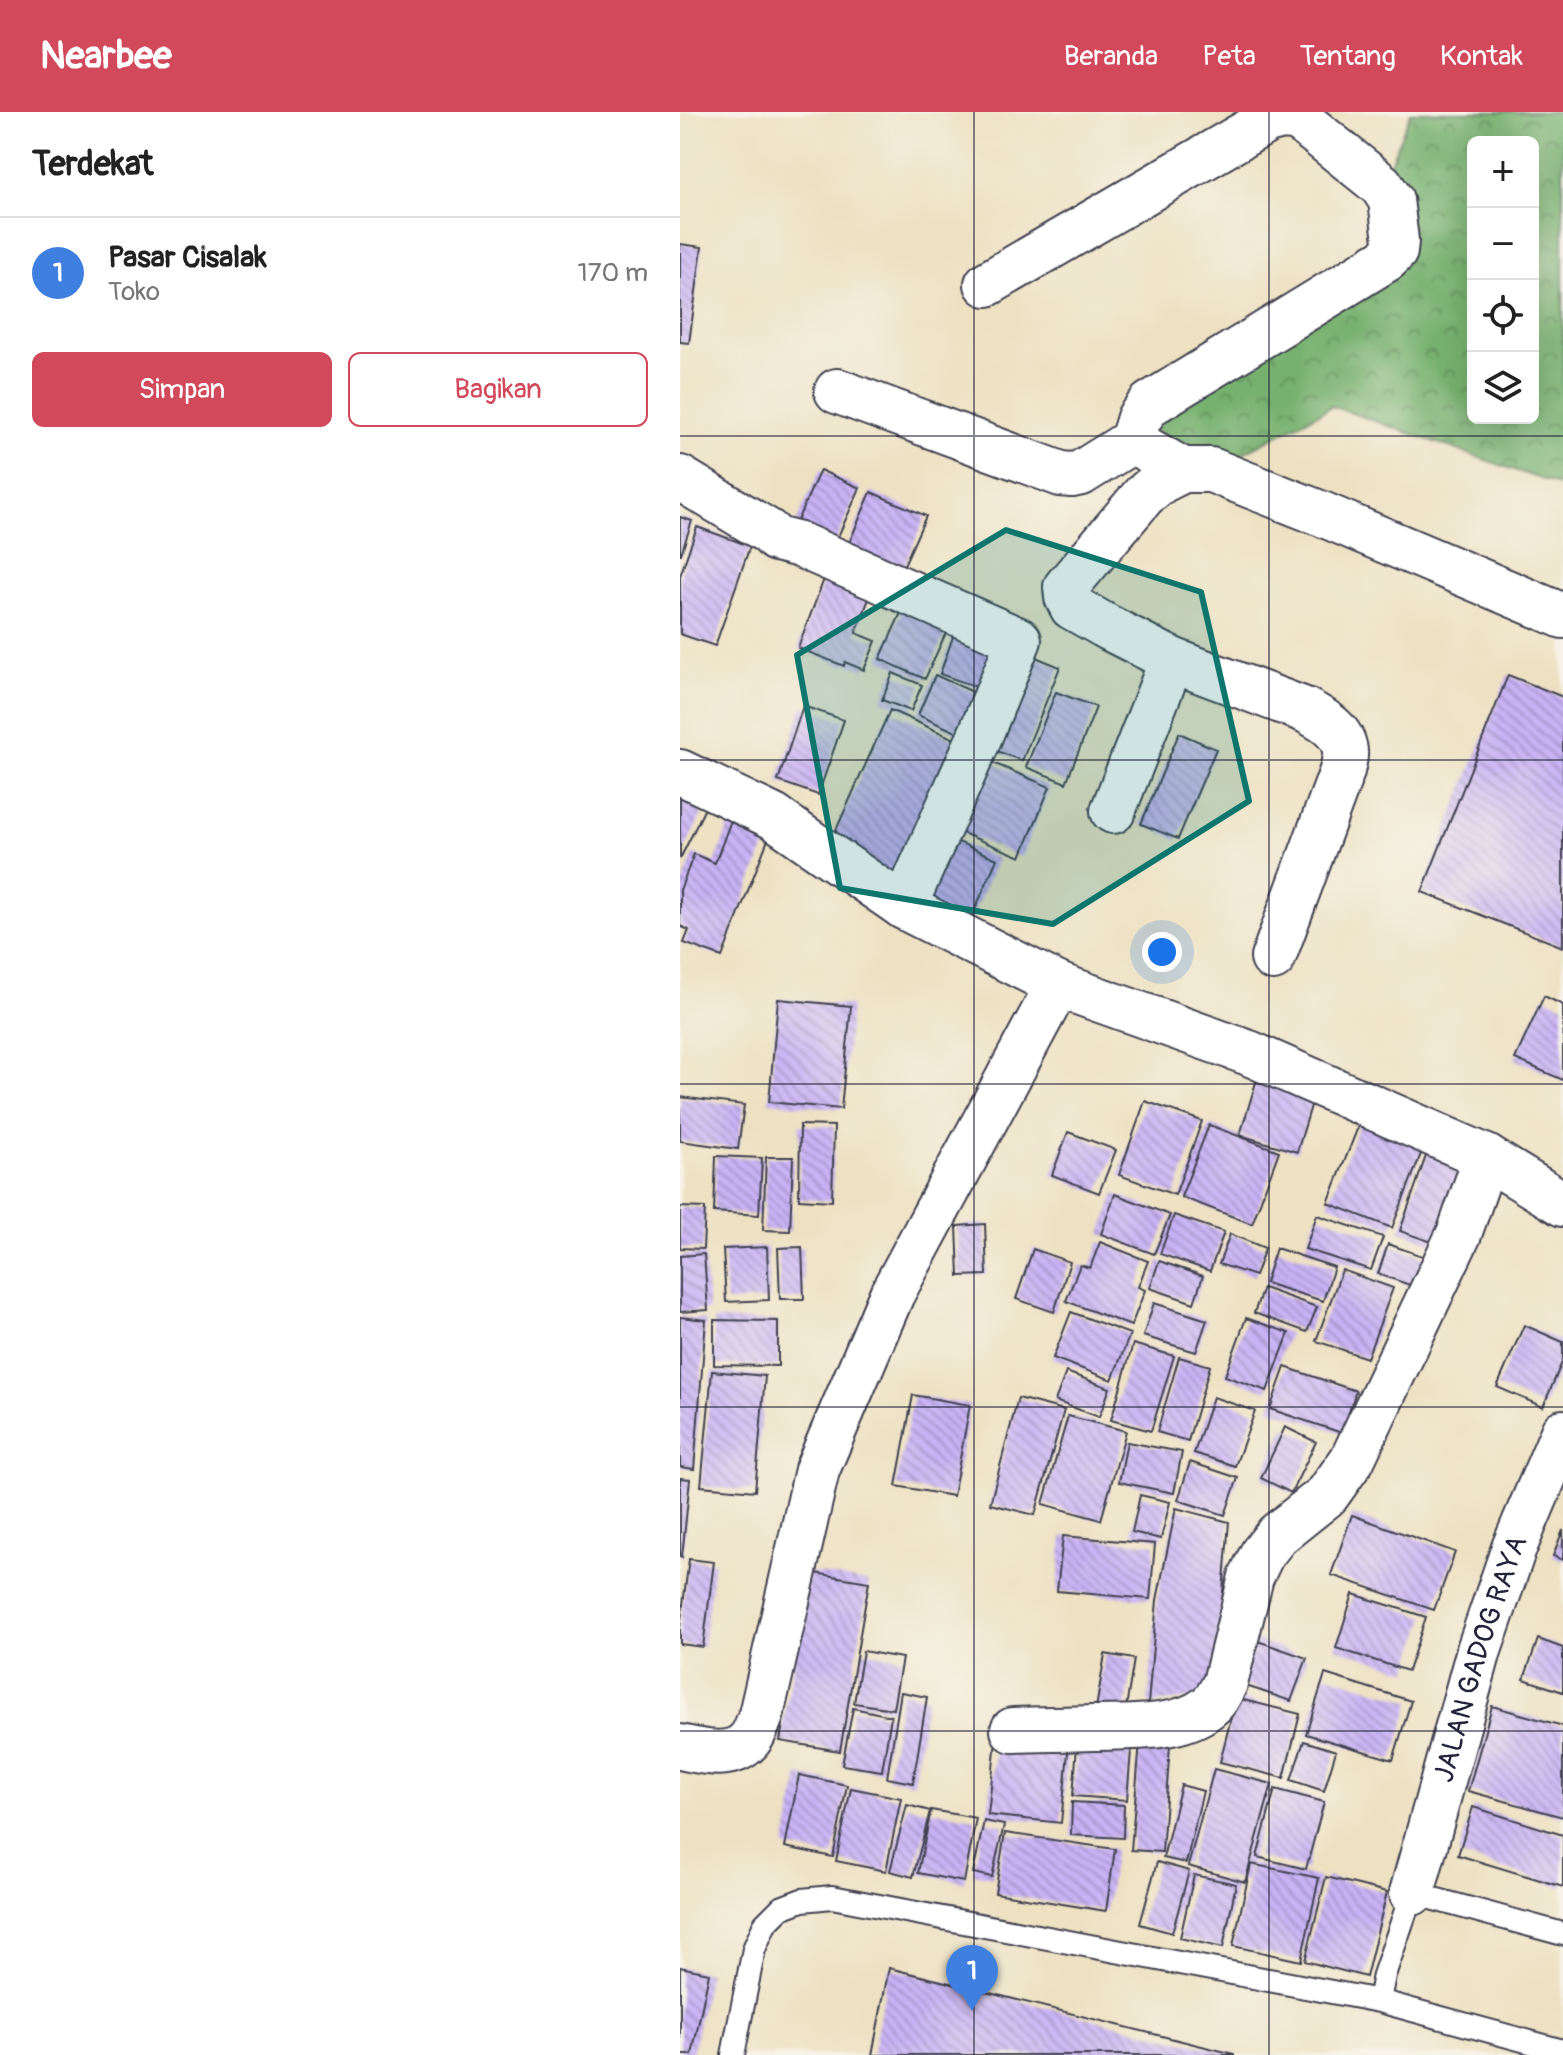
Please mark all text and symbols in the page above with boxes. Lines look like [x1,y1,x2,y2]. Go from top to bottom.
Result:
text: Nearbee [40,32,172,80]
text: Beranda [1064,39,1158,74]
text: Peta [1202,39,1256,74]
text: Tentang [1300,39,1396,74]
text: Kontak [1440,39,1523,74]
map controls [1467,136,1539,424]
button: + [1467,136,1539,208]
text: Terdekat [32,143,153,186]
button: − [1467,208,1539,280]
text: Pasar Cisalak [108,239,267,276]
text: 1 [53,257,63,289]
text: 170 m [578,257,648,289]
text: Toko [108,276,160,308]
button: locate [1467,280,1539,352]
button: Simpan [32,352,332,427]
button: Bagikan [348,352,648,427]
button: layers [1467,352,1539,424]
your location [1142,932,1182,972]
street label: JALAN GADOG RAYA [1426,1530,1535,1786]
pin: 1 [946,1945,998,2011]

